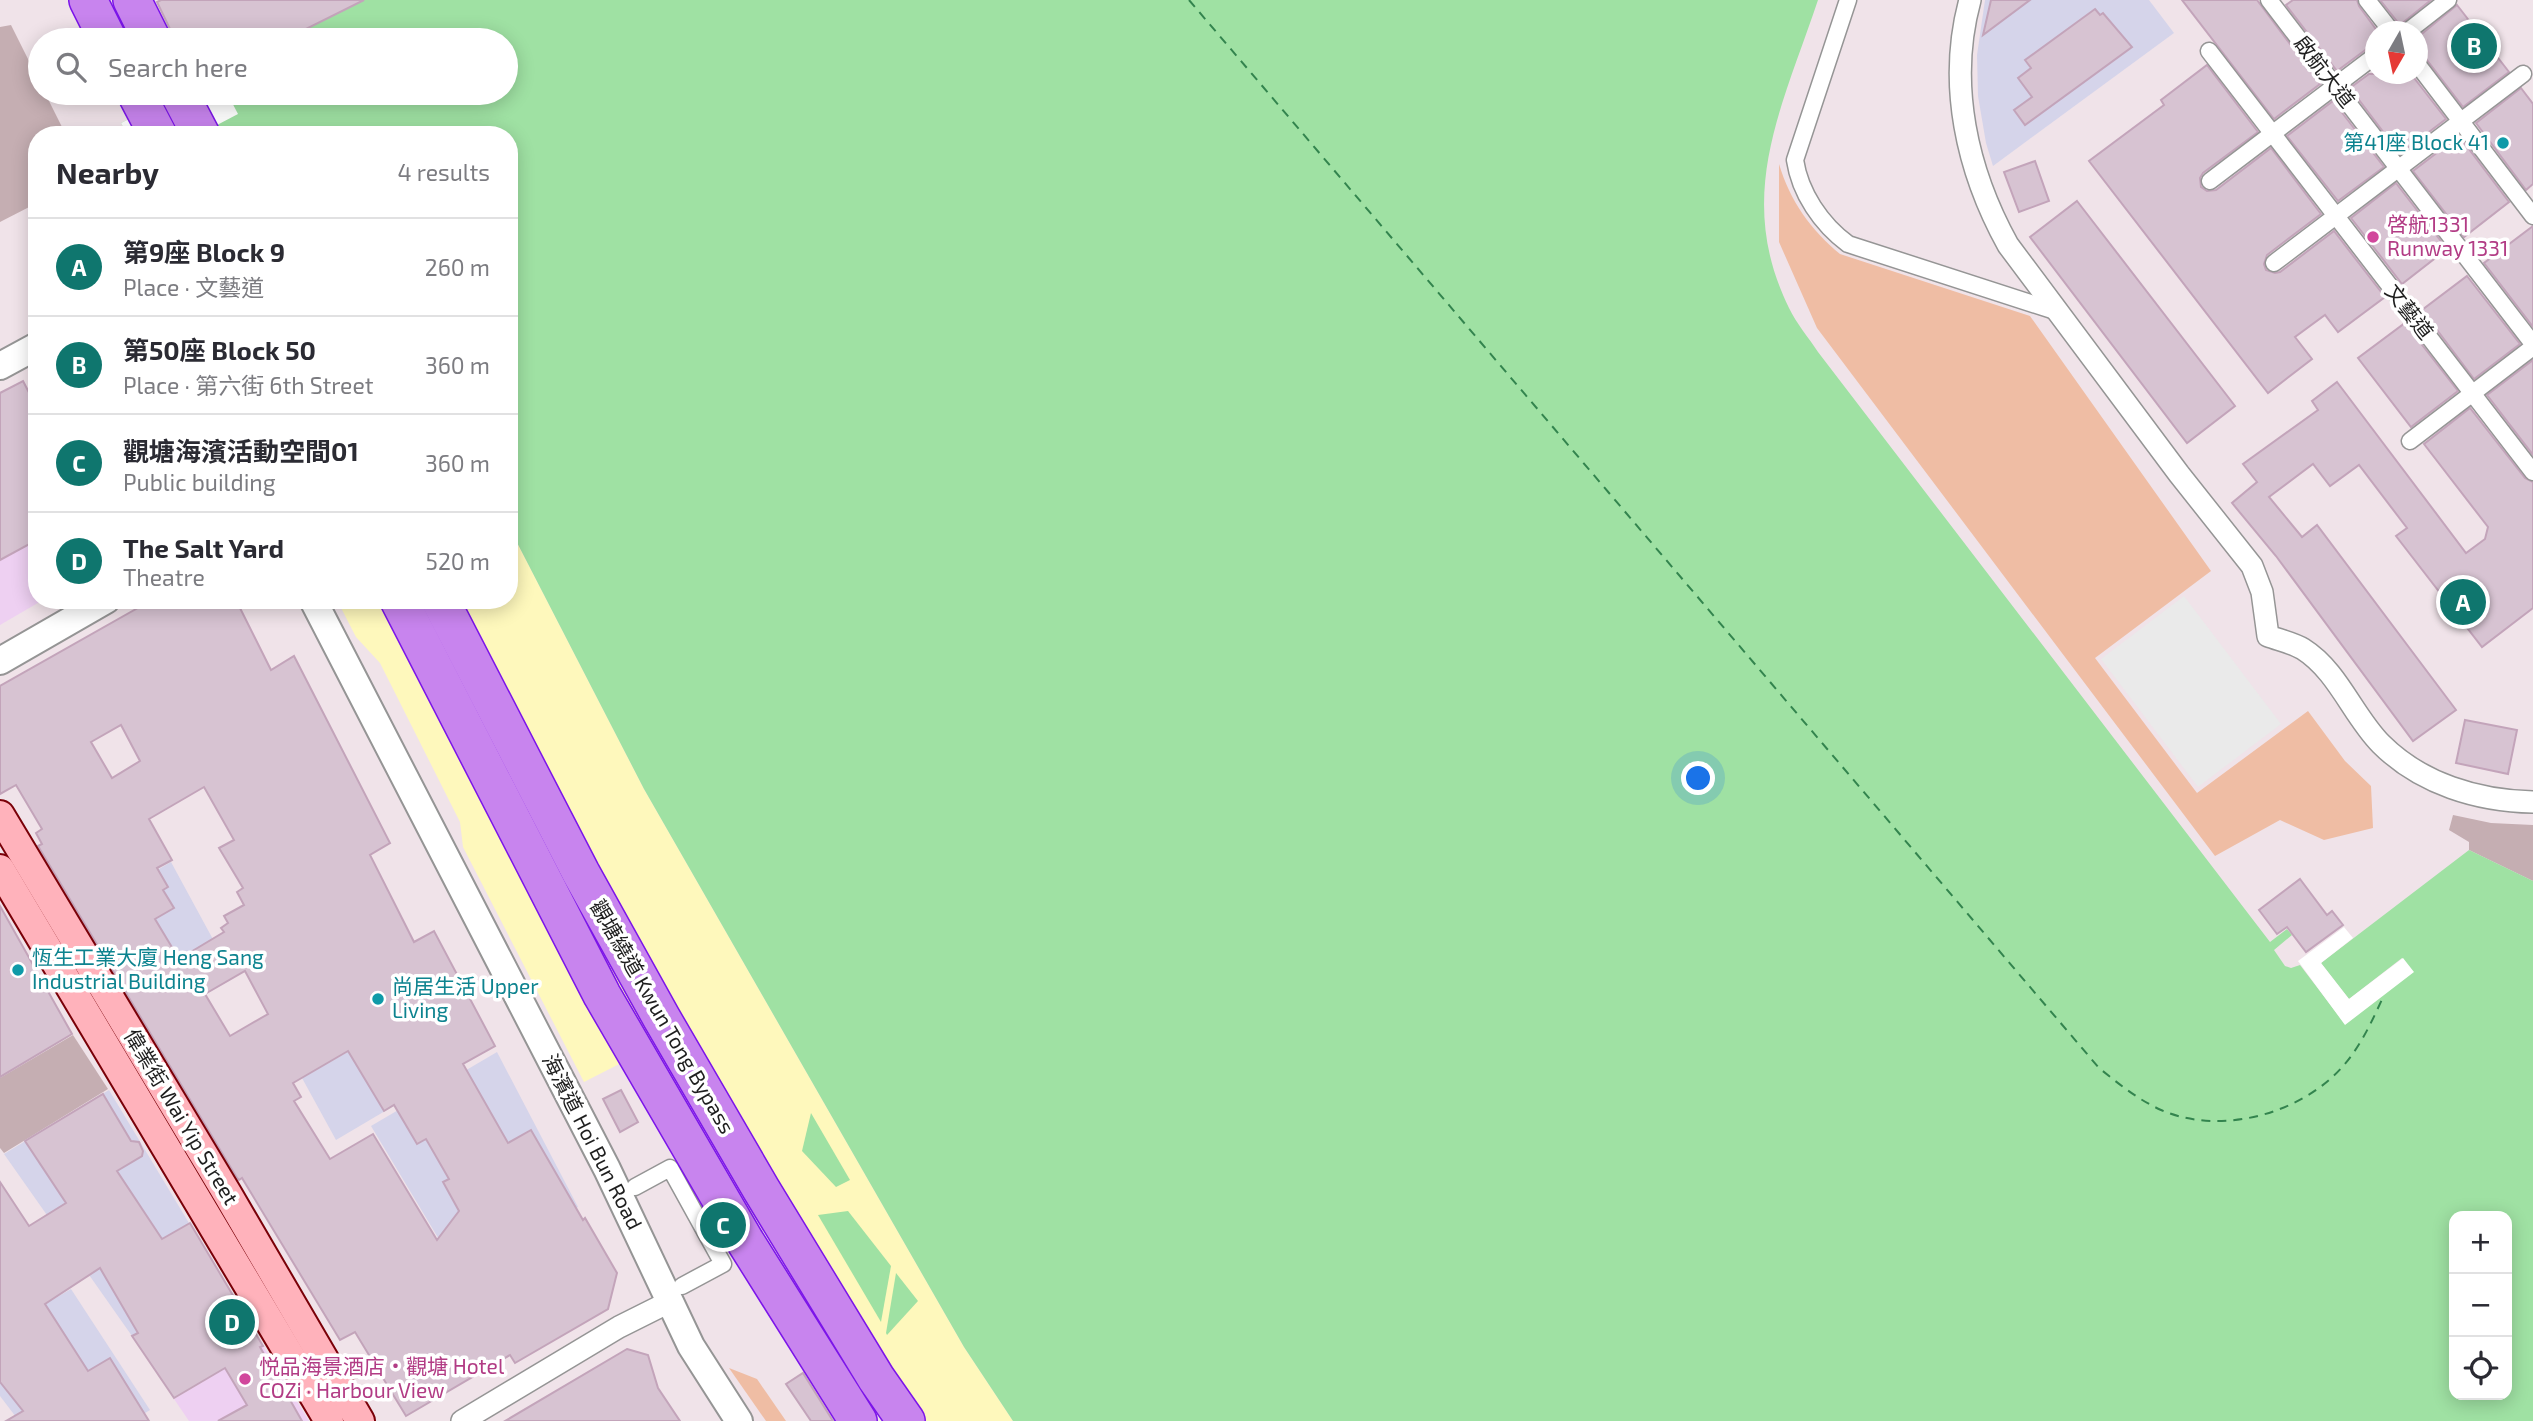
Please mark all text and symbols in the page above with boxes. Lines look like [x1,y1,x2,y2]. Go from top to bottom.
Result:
pin: B [2451,20,2497,72]
north arrow [2365,21,2428,84]
search box [28,28,518,105]
street label: 啟航大道 [2289,30,2361,112]
icon: search [52,48,90,86]
text: Search here [108,51,248,82]
place label: 第41座 Block 41 [2343,129,2489,154]
marker: 第41座 Block 41 [2495,135,2511,151]
text: Nearby [56,154,159,190]
text: 4 results [398,158,490,186]
place label: 啓航1331 Runway 1331 [2387,211,2508,260]
marker: 啓航1331 Runway 1331 [2365,229,2381,245]
text: 第9座 Block 9 [123,236,285,267]
text: A [71,253,87,281]
text: 260 m [425,253,490,281]
text: Place · 文藝道 [123,273,264,301]
street label: 文藝道 [2381,279,2439,344]
text: 第50座 Block 50 [123,334,316,365]
text: B [72,351,86,379]
text: 360 m [425,351,490,379]
text: Place · 第六街 6th Street [123,371,374,399]
text: 觀塘海濱活動空間01 [123,435,359,466]
text: C [72,449,86,477]
text: 360 m [425,449,490,477]
text: Public building [123,468,276,496]
text: The Salt Yard [123,532,284,563]
text: D [71,547,87,575]
text: 520 m [426,547,490,575]
text: Theatre [123,563,205,591]
pin: A [2440,576,2486,628]
your location [1681,761,1715,795]
street label: 觀塘繞道 Kwun Tong Bypass [586,895,741,1138]
place label: 恆生工業大廈 Heng Sang Industrial Building [32,944,264,993]
marker: 恆生工業大廈 Heng Sang Industrial Building [10,962,26,978]
place label: 尚居生活 Upper Living [392,973,539,1022]
marker: 尚居生活 Upper Living [370,991,386,1007]
street label: 偉業街 Wai Yip Street [120,1024,245,1209]
street label: 海濱道 Hoi Bun Road [538,1049,648,1233]
pin: C [700,1199,746,1251]
map controls [2449,1211,2512,1400]
button: + [2449,1211,2512,1274]
button: − [2449,1274,2512,1337]
pin: D [209,1296,255,1348]
button: locate [2449,1337,2512,1400]
place label: 悦品海景酒店‧觀塘 Hotel COZi ∙ Harbour View [259,1353,505,1402]
marker: 悦品海景酒店‧觀塘 Hotel COZi ∙ Harbour View [237,1371,253,1387]

